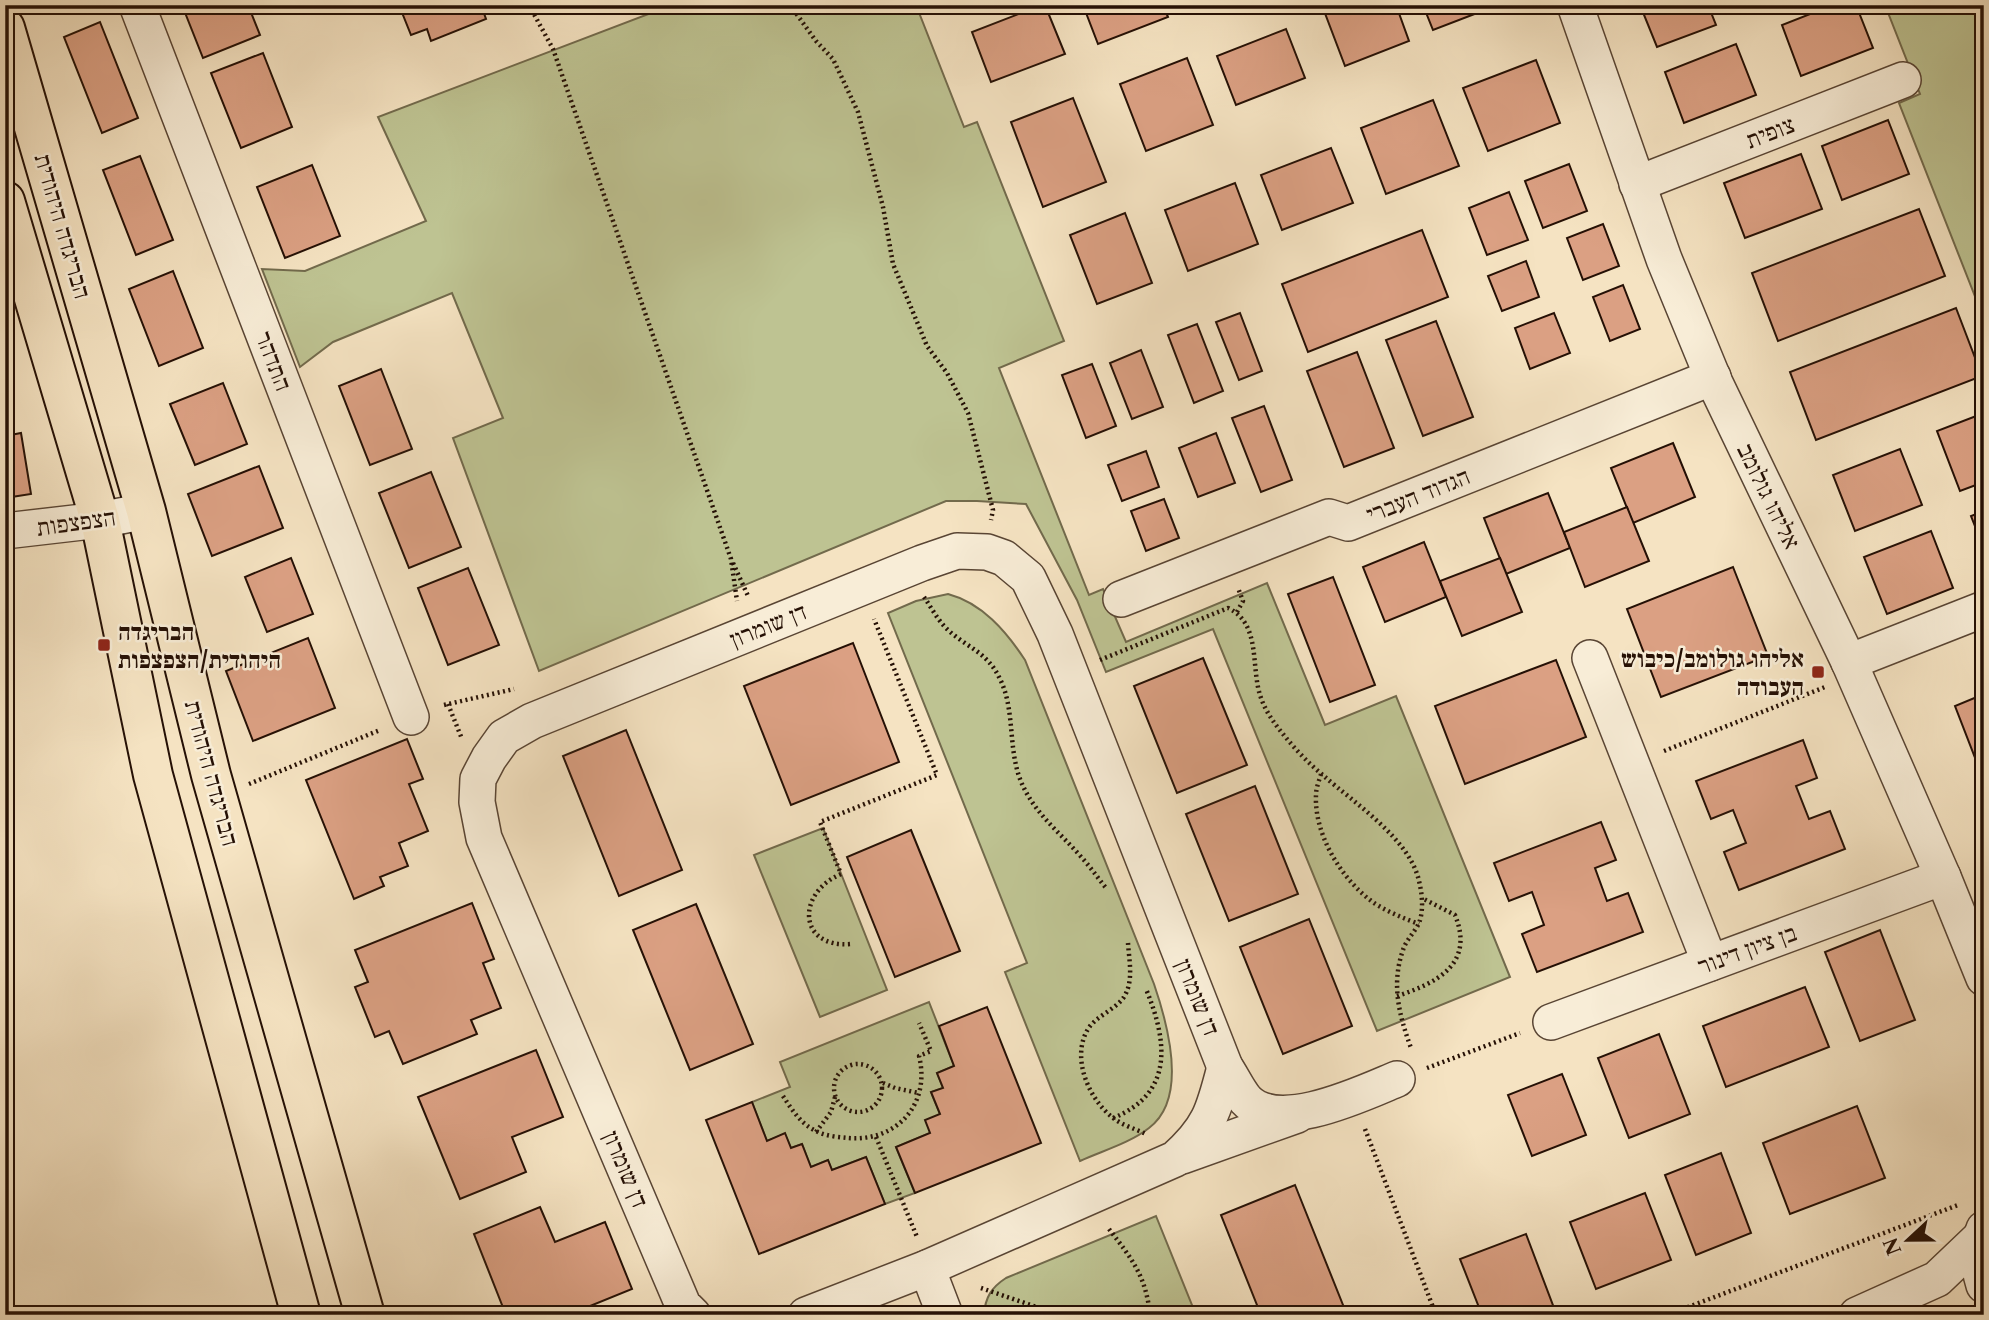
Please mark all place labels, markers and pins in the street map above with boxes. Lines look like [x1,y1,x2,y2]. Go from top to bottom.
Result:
place label: הבריגדה היהודית/הצפצפות [118,617,281,674]
marker: הבריגדה היהודית/הצפצפות [96,637,112,653]
place label: אליהו גולומב/כיבוש העבודה [1621,644,1804,701]
marker: אליהו גולומב/כיבוש העבודה [1810,664,1826,680]

